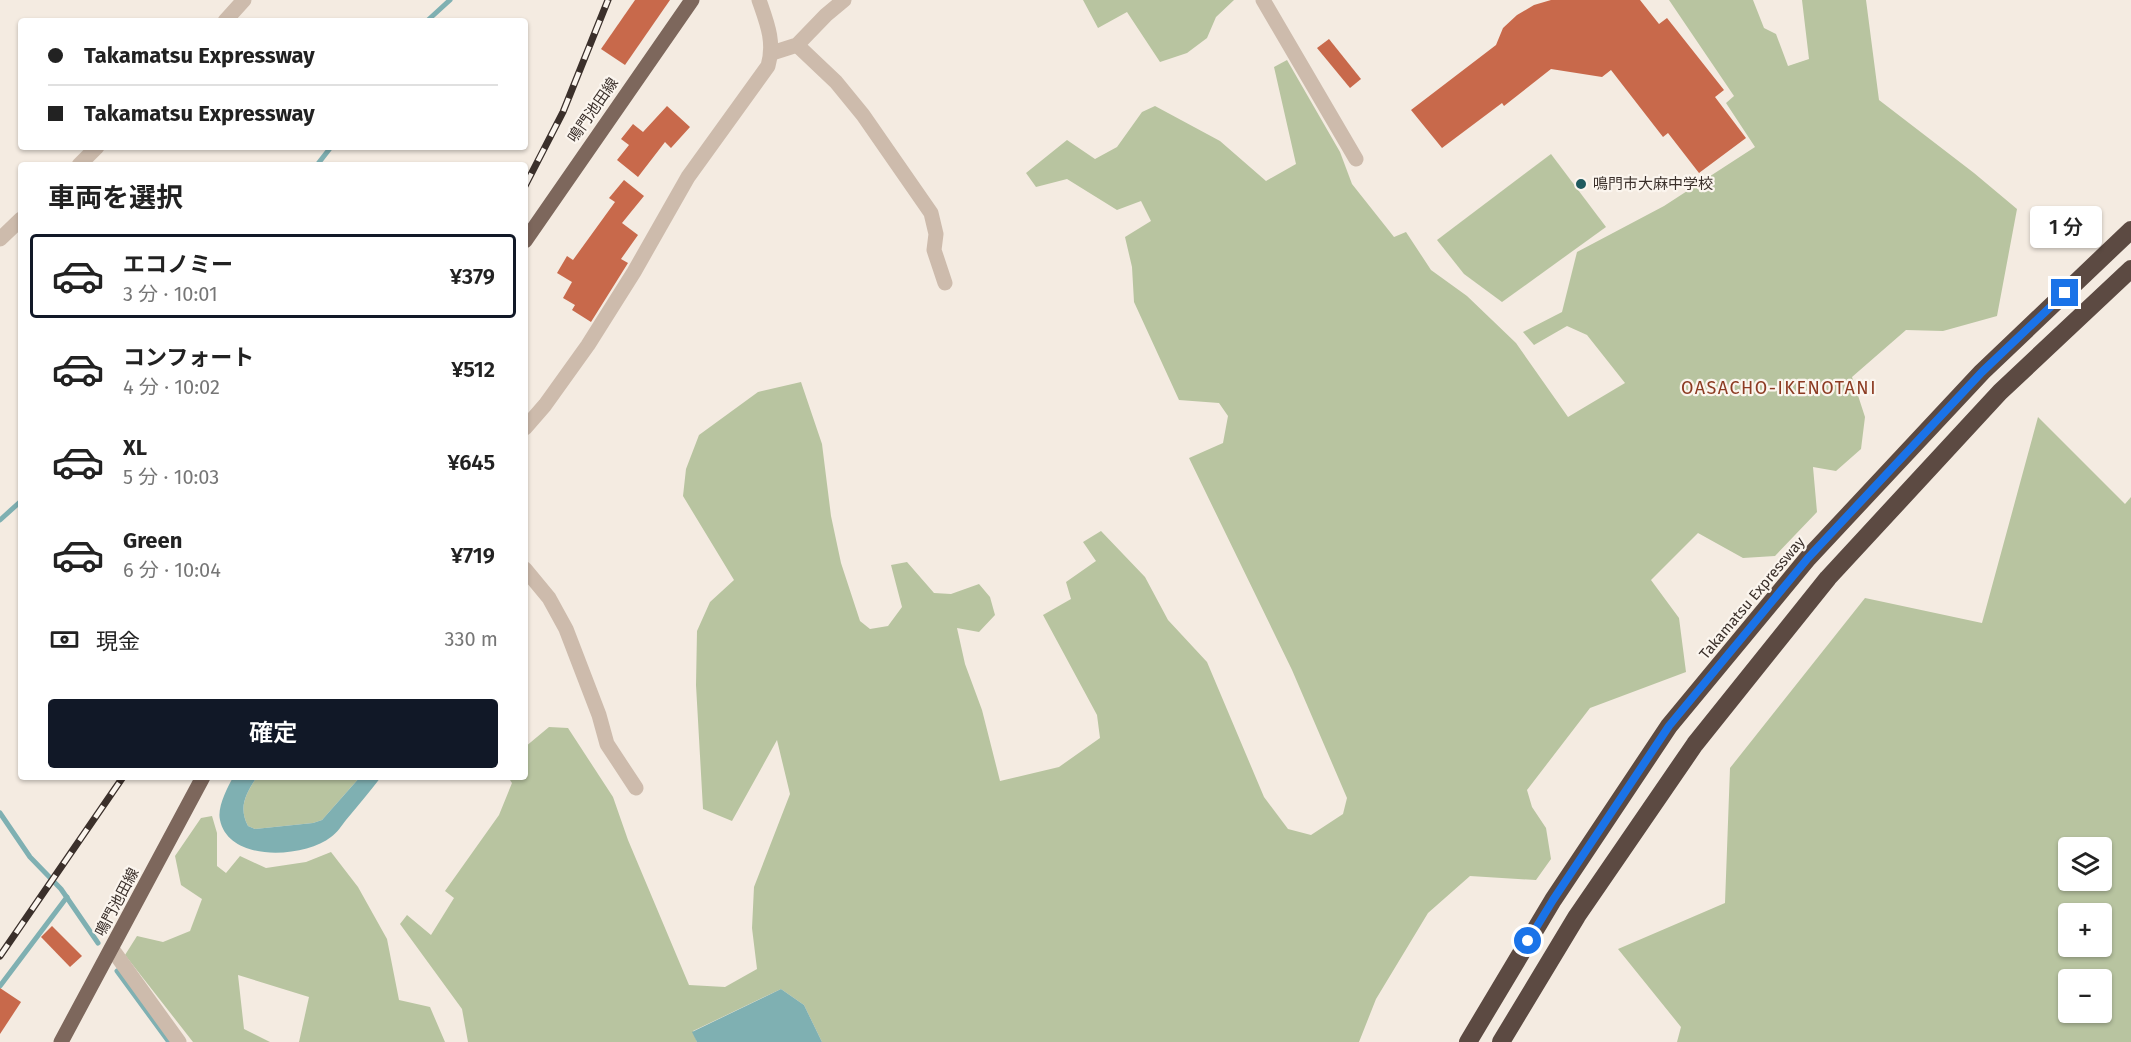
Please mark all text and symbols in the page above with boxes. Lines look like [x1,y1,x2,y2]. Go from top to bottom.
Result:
text: Takamatsu Expressway [84,42,315,69]
street label: 鳴門池田線 [564,74,622,146]
text: Takamatsu Expressway [84,100,315,127]
place label: 鳴門市大麻中学校 [1593,175,1713,193]
marker: 鳴門市大麻中学校 [1574,177,1588,191]
text: 車両を選択 [48,182,183,214]
callout: 1 分 [2029,206,2101,248]
text: 1 分 [2049,215,2083,239]
icon: car [51,249,105,303]
text: エコノミー [123,251,233,278]
text: ¥379 [450,263,495,290]
route end [2051,279,2078,306]
text: 3 分 · 10:01 [123,282,218,306]
icon: car [51,342,105,396]
text: コンフォート [123,344,254,371]
text: ¥512 [451,356,495,383]
text: 4 分 · 10:02 [123,375,220,399]
district label: OASACHO-IKENOTANI [1681,377,1877,399]
text: XL [123,434,147,461]
icon: car [51,435,105,489]
text: ¥645 [447,449,495,476]
text: 5 分 · 10:03 [123,465,219,489]
text: Green [123,527,182,554]
icon: car [51,528,105,582]
street label: Takamatsu Expressway [1696,533,1809,663]
text: ¥719 [451,542,495,569]
text: 6 分 · 10:04 [123,558,221,582]
icon: cash [48,623,81,656]
text: 330 m [444,627,498,651]
text: 現金 [96,628,140,655]
button: 確定 [48,699,498,768]
map controls [2058,837,2112,1023]
button: layers [2058,837,2112,891]
street label: 鳴門池田線 [91,865,143,939]
button: + [2058,903,2112,957]
route start [1514,927,1541,954]
button: − [2058,969,2112,1023]

